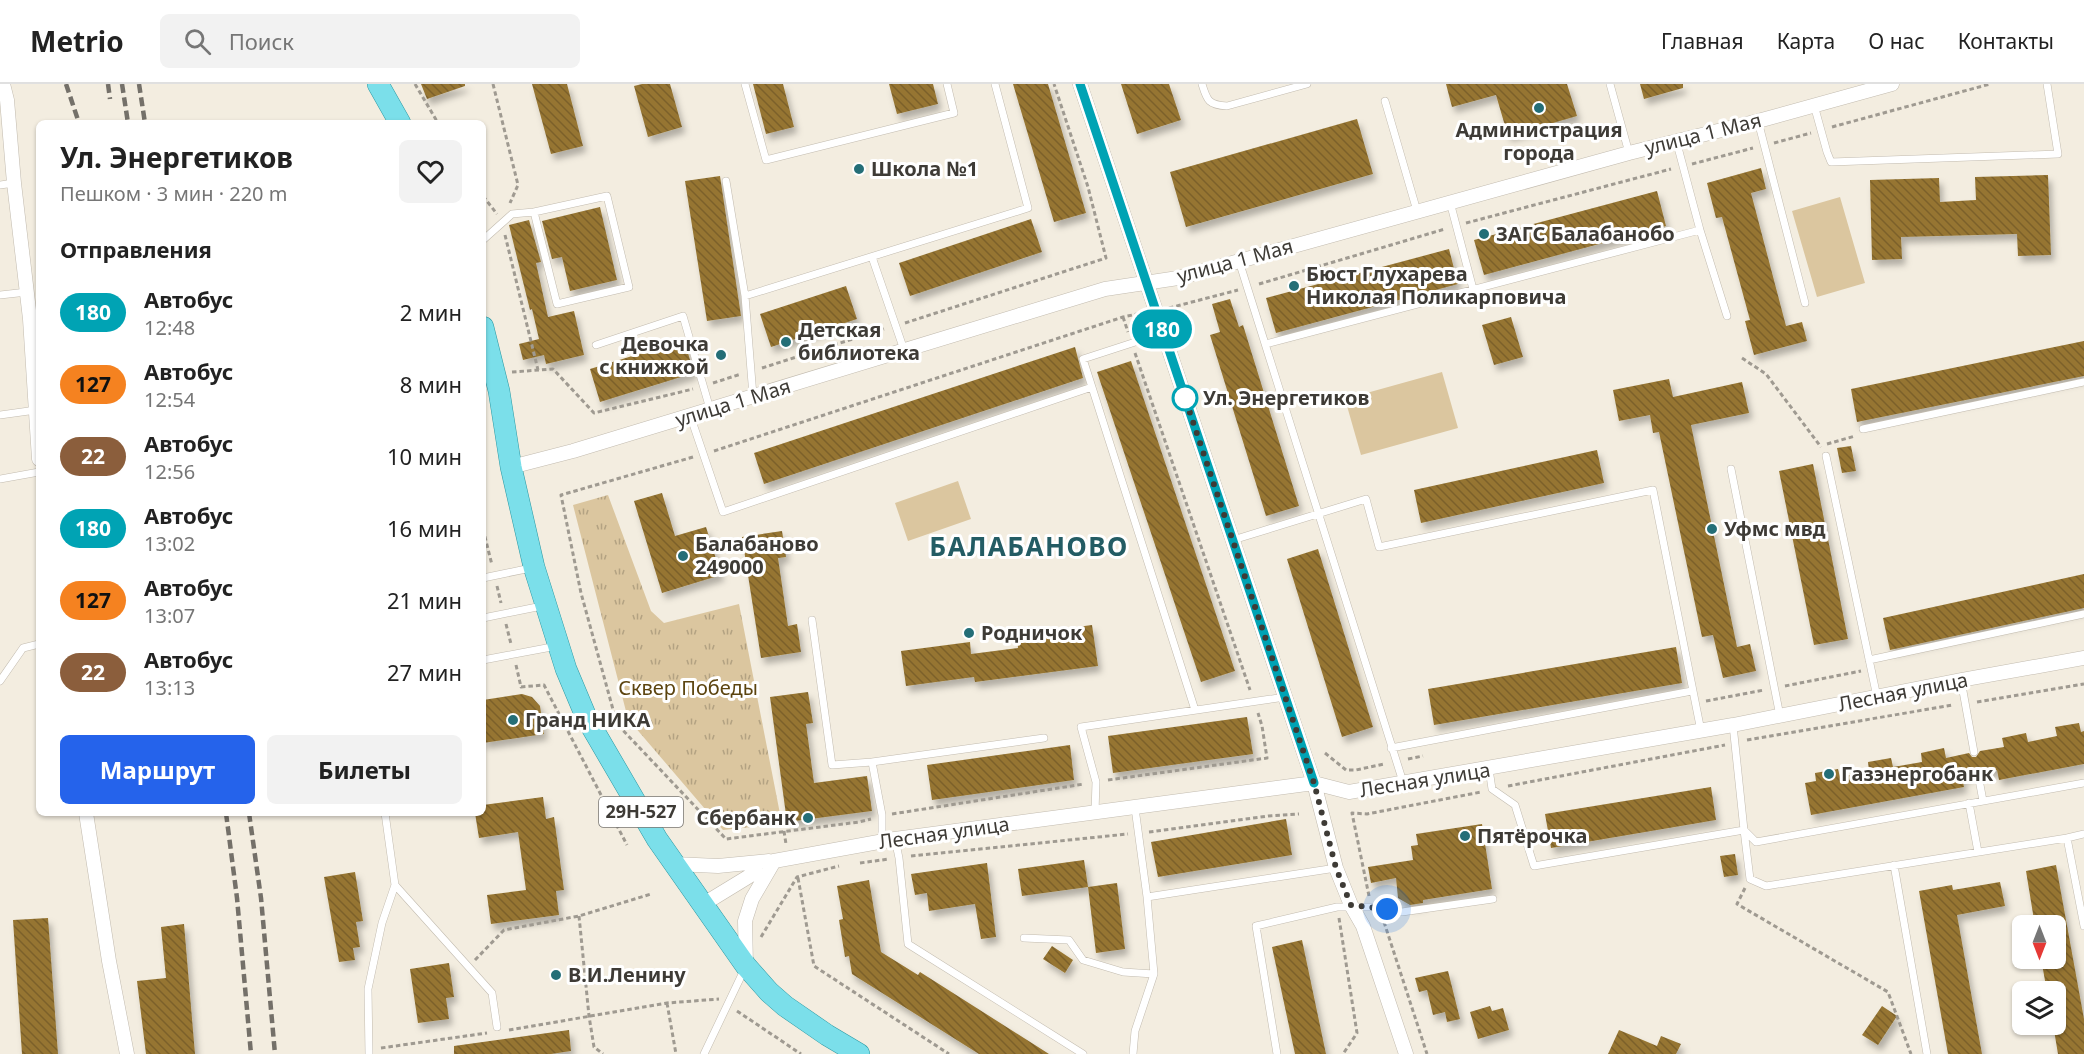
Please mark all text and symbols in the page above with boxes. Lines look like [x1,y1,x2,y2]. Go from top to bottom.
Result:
search box [160,14,580,68]
text: Metrio [30,22,124,60]
icon: search [181,25,214,58]
text: Поиск [229,26,294,56]
text: Главная [1661,27,1744,55]
text: Карта [1777,27,1835,55]
text: О нас [1868,27,1925,55]
text: Контакты [1958,27,2054,55]
marker: Администрация города [1532,101,1546,115]
street label: улица 1 Мая [1642,106,1764,161]
place label: Администрация города [1455,116,1623,166]
text: Ул. Энергетиков [60,138,293,176]
button: heart [399,140,462,203]
place label: Школа №1 [871,155,978,182]
marker: Школа №1 [852,162,866,176]
text: Пешком · 3 мин · 220 m [60,180,287,207]
place label: ЗАГС Балабанобо [1496,220,1675,247]
marker: ЗАГС Балабанобо [1477,227,1491,241]
street label: улица 1 Мая [1174,232,1296,289]
text: Отправления [60,234,212,264]
place label: Бюст Глухарева Николая Поликарповича [1306,260,1567,310]
marker: Бюст Глухарева Николая Поликарповича [1287,279,1301,293]
text: Автобус [144,284,233,314]
text: 2 мин [400,297,462,327]
text: 180 [75,298,111,326]
line badge: 180 [1128,310,1196,348]
text: 12:48 [144,314,195,341]
text: 180 [1144,315,1180,343]
place label: Детская библиотека [798,316,920,366]
place label: Девочка с книжкой [599,330,709,380]
marker: Детская библиотека [779,335,793,349]
marker: Девочка с книжкой [714,348,728,362]
text: Автобус [144,356,233,386]
text: 8 мин [400,369,462,399]
text: 127 [75,370,111,398]
street label: улица 1 Мая [672,372,794,433]
place label: Ул. Энергетиков [1203,384,1369,411]
marker: Ул. Энергетиков [1172,385,1198,411]
text: 12:54 [144,386,195,413]
text: Автобус [144,428,233,458]
text: 10 мин [387,441,462,471]
text: 22 [81,442,105,470]
text: 12:56 [144,458,195,485]
text: Автобус [144,500,233,530]
text: 16 мин [387,513,462,543]
text: 180 [75,514,111,542]
place label: Уфмс мвд [1724,515,1826,542]
marker: Уфмс мвд [1705,522,1719,536]
district label: БАЛАБАНОВО [929,528,1129,564]
text: 13:02 [144,530,195,557]
place label: Балабаново 249000 [695,530,819,580]
marker: Балабаново 249000 [676,549,690,563]
text: Автобус [144,572,233,602]
text: 21 мин [387,585,462,615]
text: 127 [75,586,111,614]
text: 13:07 [144,602,195,629]
place label: Родничок [981,619,1083,646]
marker: Родничок [962,626,976,640]
text: Автобус [144,644,233,674]
text: 27 мин [387,657,462,687]
text: 22 [81,658,105,686]
street label: Лесная улица [1836,666,1970,717]
text: 13:13 [144,674,195,701]
park label: Сквер Победы [618,674,758,701]
place label: Гранд НИКА [525,706,650,733]
marker: Гранд НИКА [506,713,520,727]
button: Маршрут [60,735,255,804]
button: Билеты [267,735,462,804]
street label: Лесная улица [1358,756,1492,803]
place label: Газэнергобанк [1841,760,1994,787]
marker: Газэнергобанк [1822,767,1836,781]
road number: 29Н-527 [599,797,683,827]
place label: Сбербанк [696,804,797,831]
street label: Лесная улица [877,810,1011,855]
marker: Сбербанк [801,811,815,825]
place label: Пятёрочка [1477,822,1587,849]
marker: Пятёрочка [1458,829,1472,843]
your location [1372,894,1402,924]
north arrow [2012,915,2066,969]
map controls [2012,915,2066,1035]
place label: В.И.Ленину [568,961,686,988]
marker: В.И.Ленину [549,968,563,982]
button: layers [2012,981,2066,1035]

